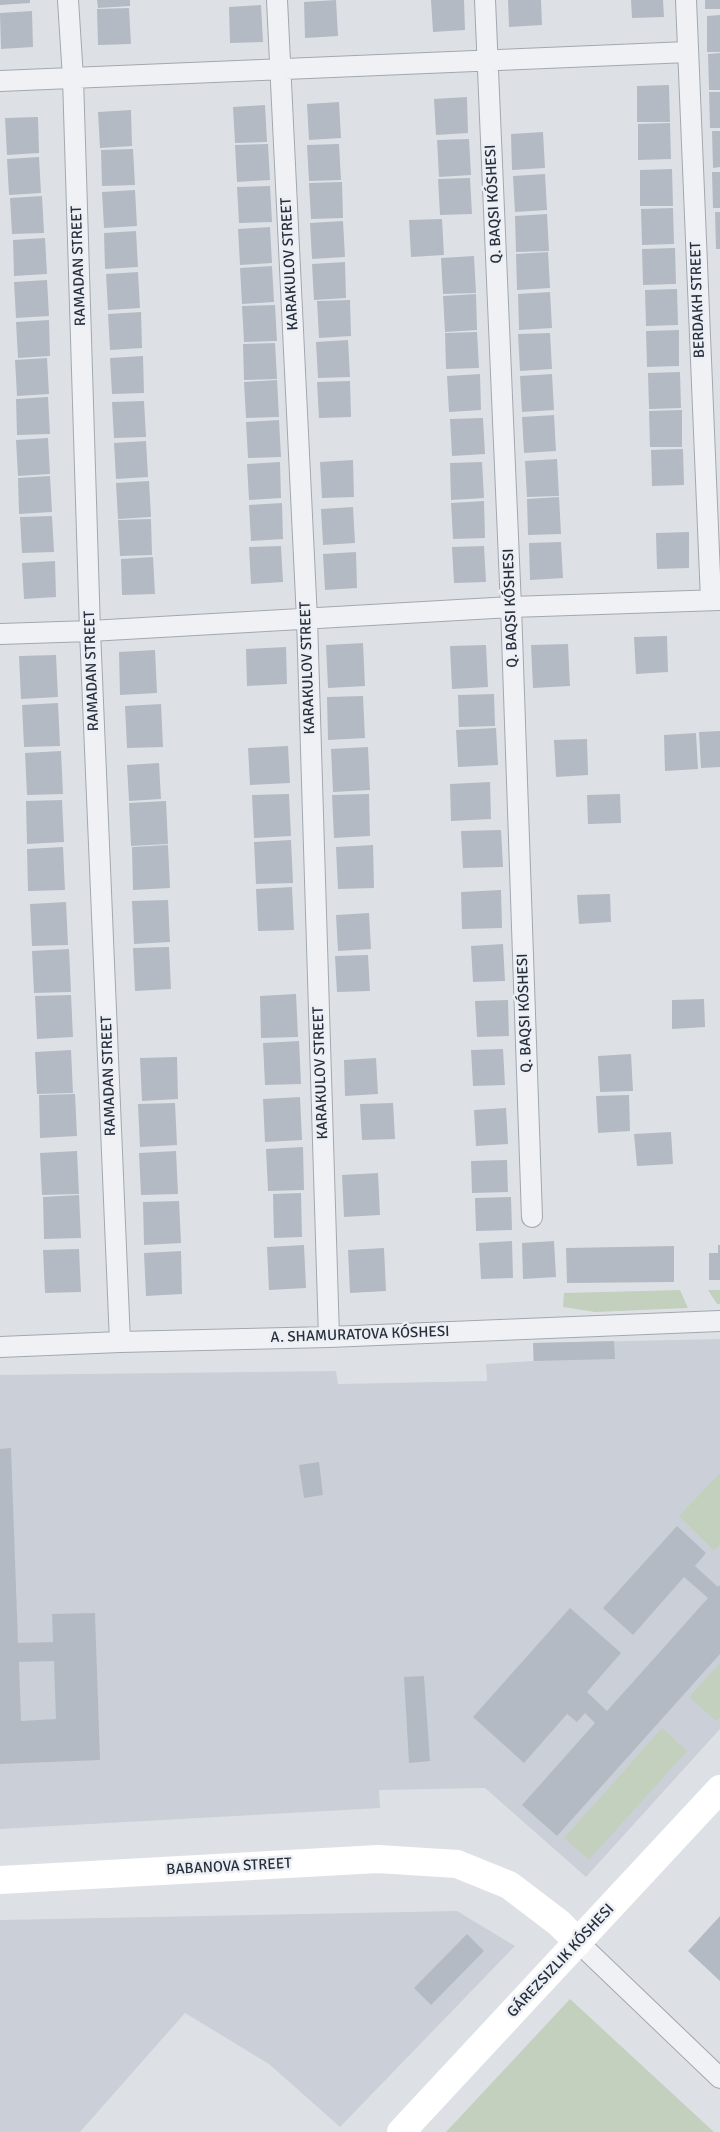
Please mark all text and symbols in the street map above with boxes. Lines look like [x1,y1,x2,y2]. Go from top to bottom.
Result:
street label: Q. BAQSI KÓSHESI [482,144,506,264]
street label: KARAKULOV STREET [278,197,302,331]
street label: RAMADAN STREET [68,206,90,326]
street label: BERDAKH STREET [687,242,709,358]
street label: Q. BAQSI KÓSHESI [500,548,522,668]
street label: KARAKULOV STREET [297,601,319,735]
street label: RAMADAN STREET [81,611,103,731]
street label: Q. BAQSI KÓSHESI [514,953,536,1073]
street label: KARAKULOV STREET [310,1006,332,1140]
street label: RAMADAN STREET [98,1016,120,1136]
street label: A. SHAMURATOVA KÓSHESI [270,1323,450,1347]
street label: BABANOVA STREET [166,1855,292,1879]
street label: GÁREZSIZLIK KÓSHESI [504,1901,618,2021]

